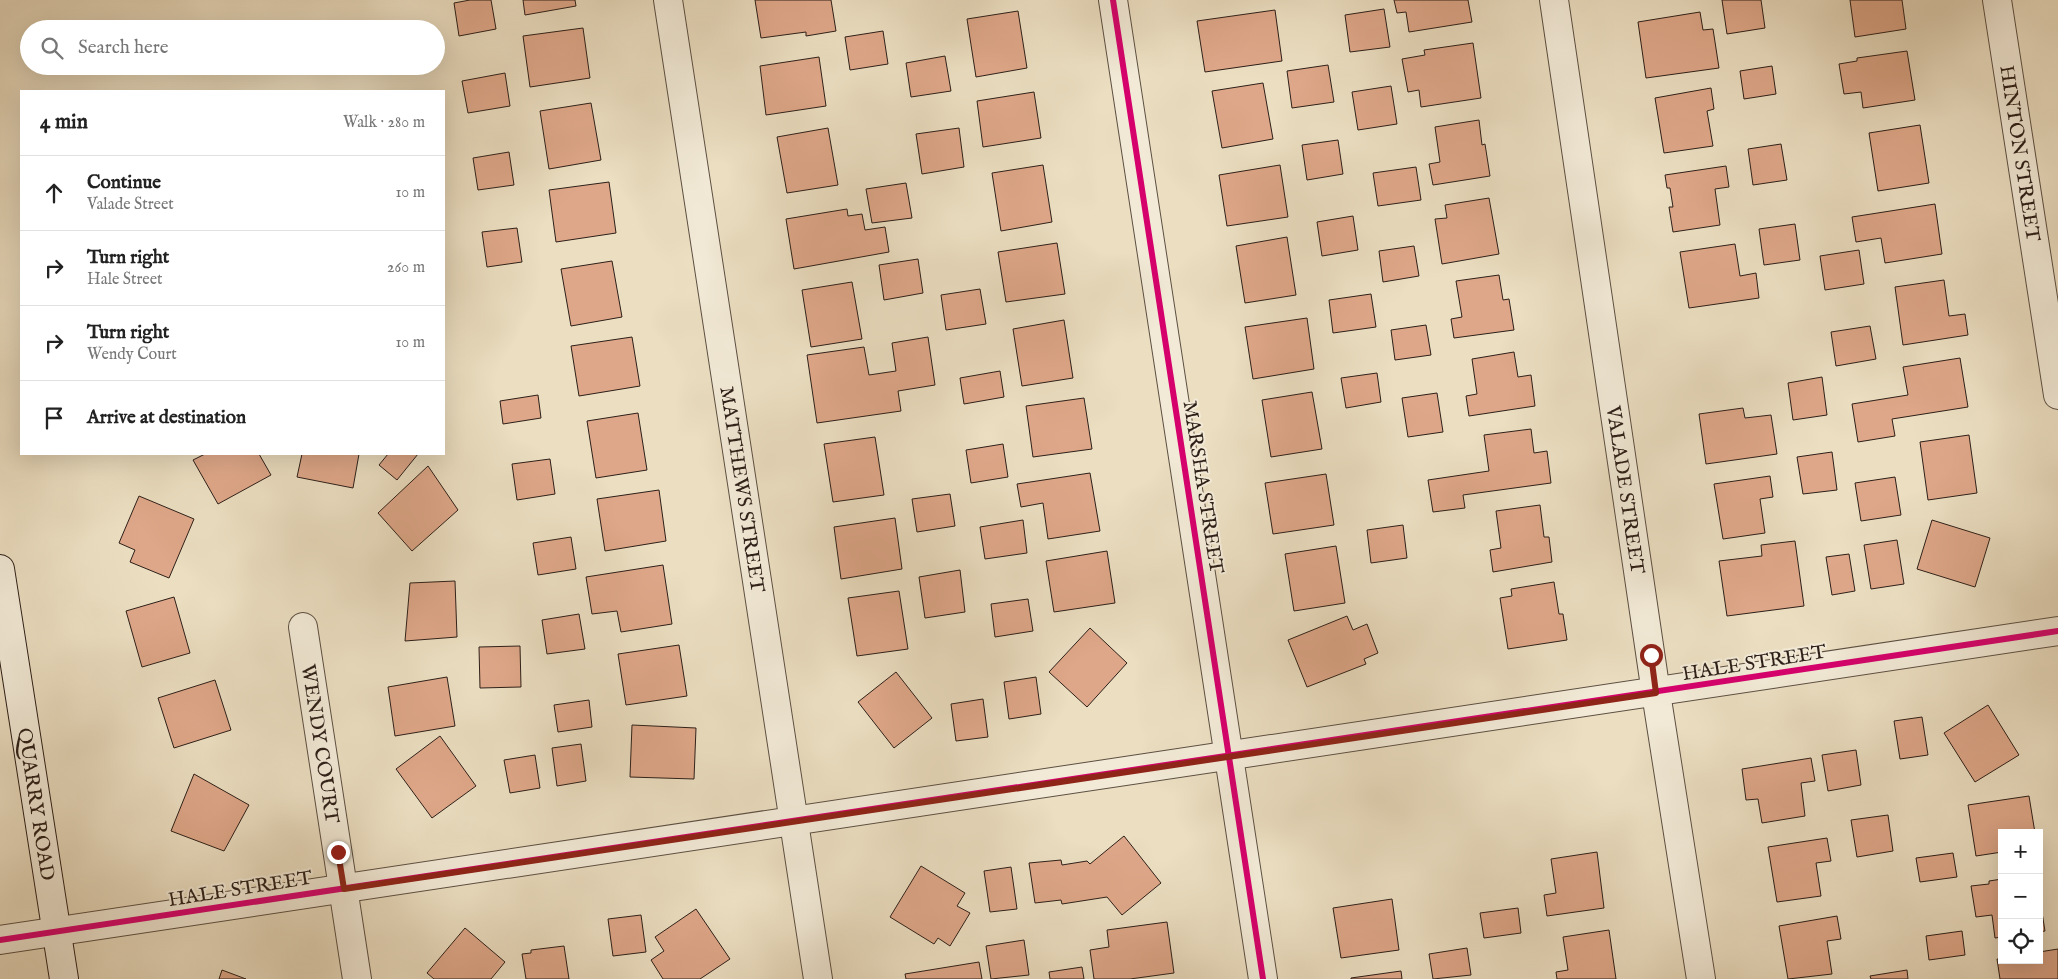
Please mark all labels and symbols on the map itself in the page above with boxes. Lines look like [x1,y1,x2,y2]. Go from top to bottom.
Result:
street label: HINTON STREET [1993,64,2045,244]
street label: MATTHEWS STREET [713,385,770,595]
street label: MARSHA STREET [1176,399,1229,576]
street label: VALADE STREET [1600,403,1649,576]
street label: HALE STREET [1681,640,1828,687]
route start [1640,644,1663,667]
street label: WENDY COURT [295,663,344,826]
street label: QUARRY ROAD [11,726,59,883]
route end [327,841,350,864]
street label: HALE STREET [167,866,314,913]

